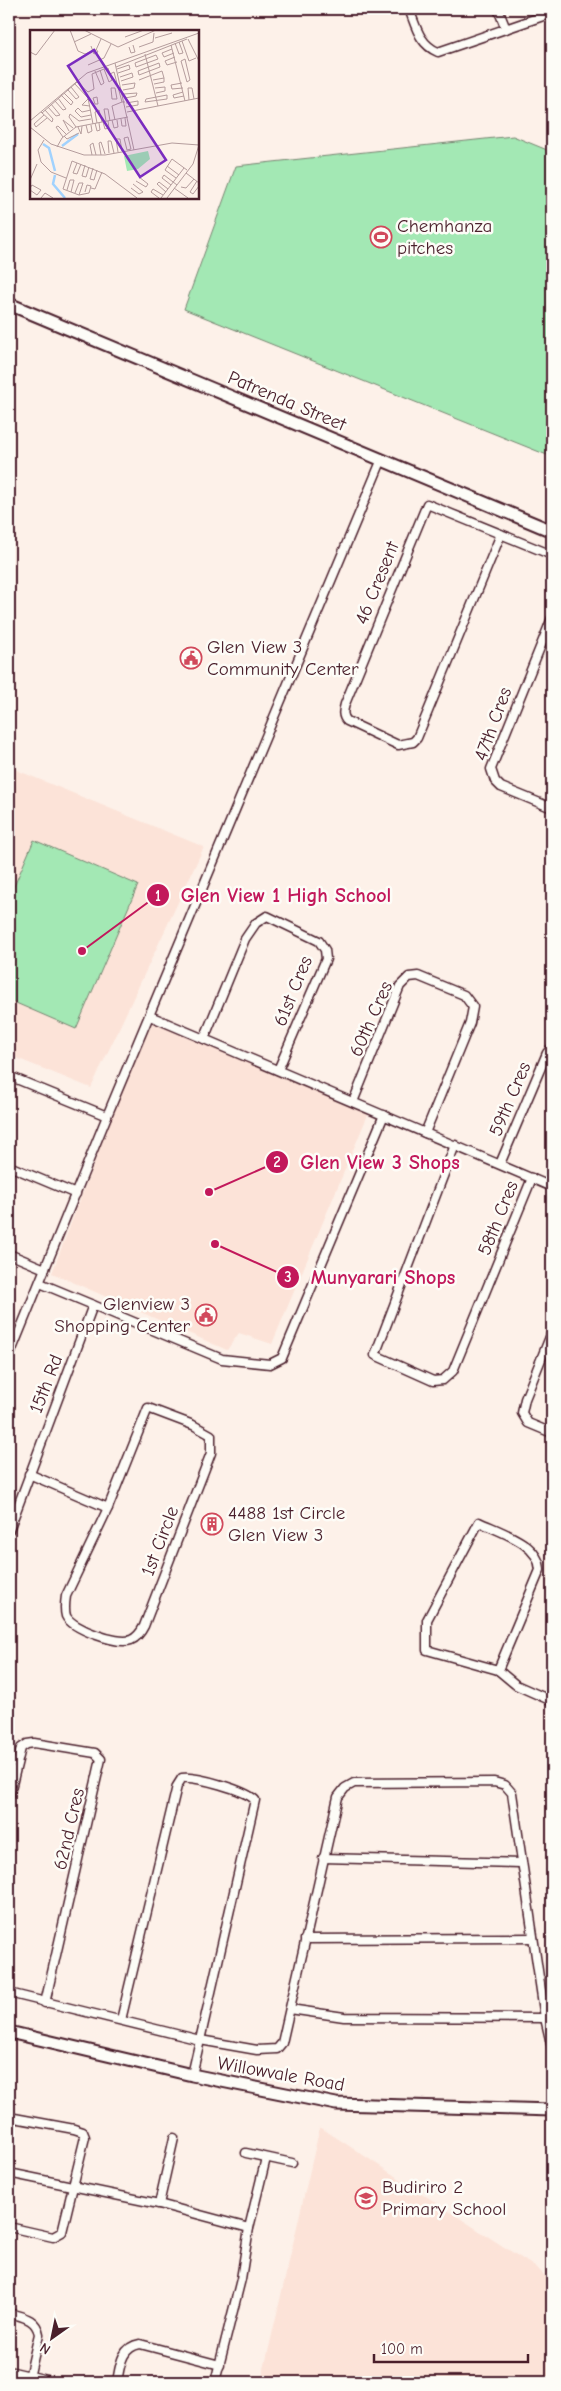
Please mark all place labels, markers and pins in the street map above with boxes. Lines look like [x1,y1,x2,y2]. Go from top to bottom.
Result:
place label: Chemhanza pitches [397,215,492,259]
sports icon: Chemhanza pitches [369,225,393,249]
place label: Glen View 3 Community Center [207,636,359,680]
public building icon: Glen View 3 Community Center [179,646,203,670]
callout: Glen View 1 High School [146,878,401,913]
callout: Glen View 3 Shops [265,1144,469,1179]
callout: Munyarari Shops [275,1259,465,1294]
place label: Glenview 3 Shopping Center [54,1293,190,1337]
public building icon: Glenview 3 Shopping Center [194,1303,218,1327]
place label: 4488 1st Circle Glen View 3 [228,1502,345,1546]
building icon: 4488 1st Circle Glen View 3 [200,1512,224,1536]
place label: Budiriro 2 Primary School [382,2176,507,2220]
school or university icon: Budiriro 2 Primary School [354,2186,378,2210]

